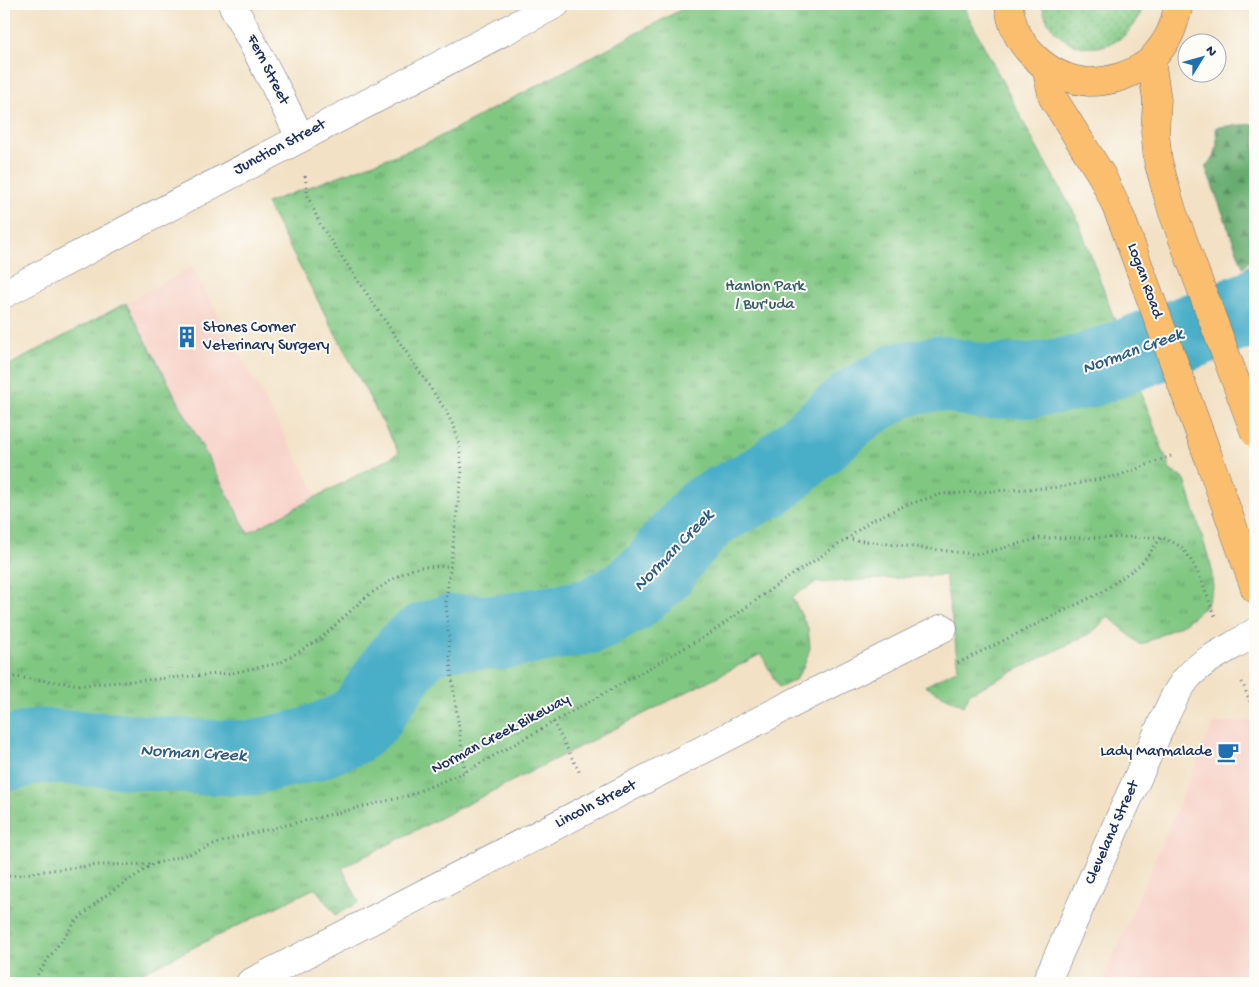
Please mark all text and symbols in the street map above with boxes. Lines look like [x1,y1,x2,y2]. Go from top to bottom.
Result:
street label: Fern Street [241,31,293,110]
north arrow [1176,32,1226,82]
text: N [1201,43,1220,60]
street label: Junction Street [231,115,331,180]
street label: Logan Road [1122,241,1167,323]
park label: Hanlon Park / Bur'uda [725,278,807,315]
place label: Stones Corner Veterinary Surgery [202,319,330,356]
water label: Norman Creek [1080,323,1188,380]
building icon: Stones Corner Veterinary Surgery [174,324,200,350]
water label: Norman Creek [630,504,720,596]
street label: Norman Creek Bikeway [429,690,574,780]
cafe icon: Lady Marmalade [1215,739,1241,765]
water label: Norman Creek [140,741,248,767]
place label: Lady Marmalade [1100,743,1213,762]
street label: Lincoln Street [552,776,641,833]
street label: Cleveland Street [1082,777,1145,888]

